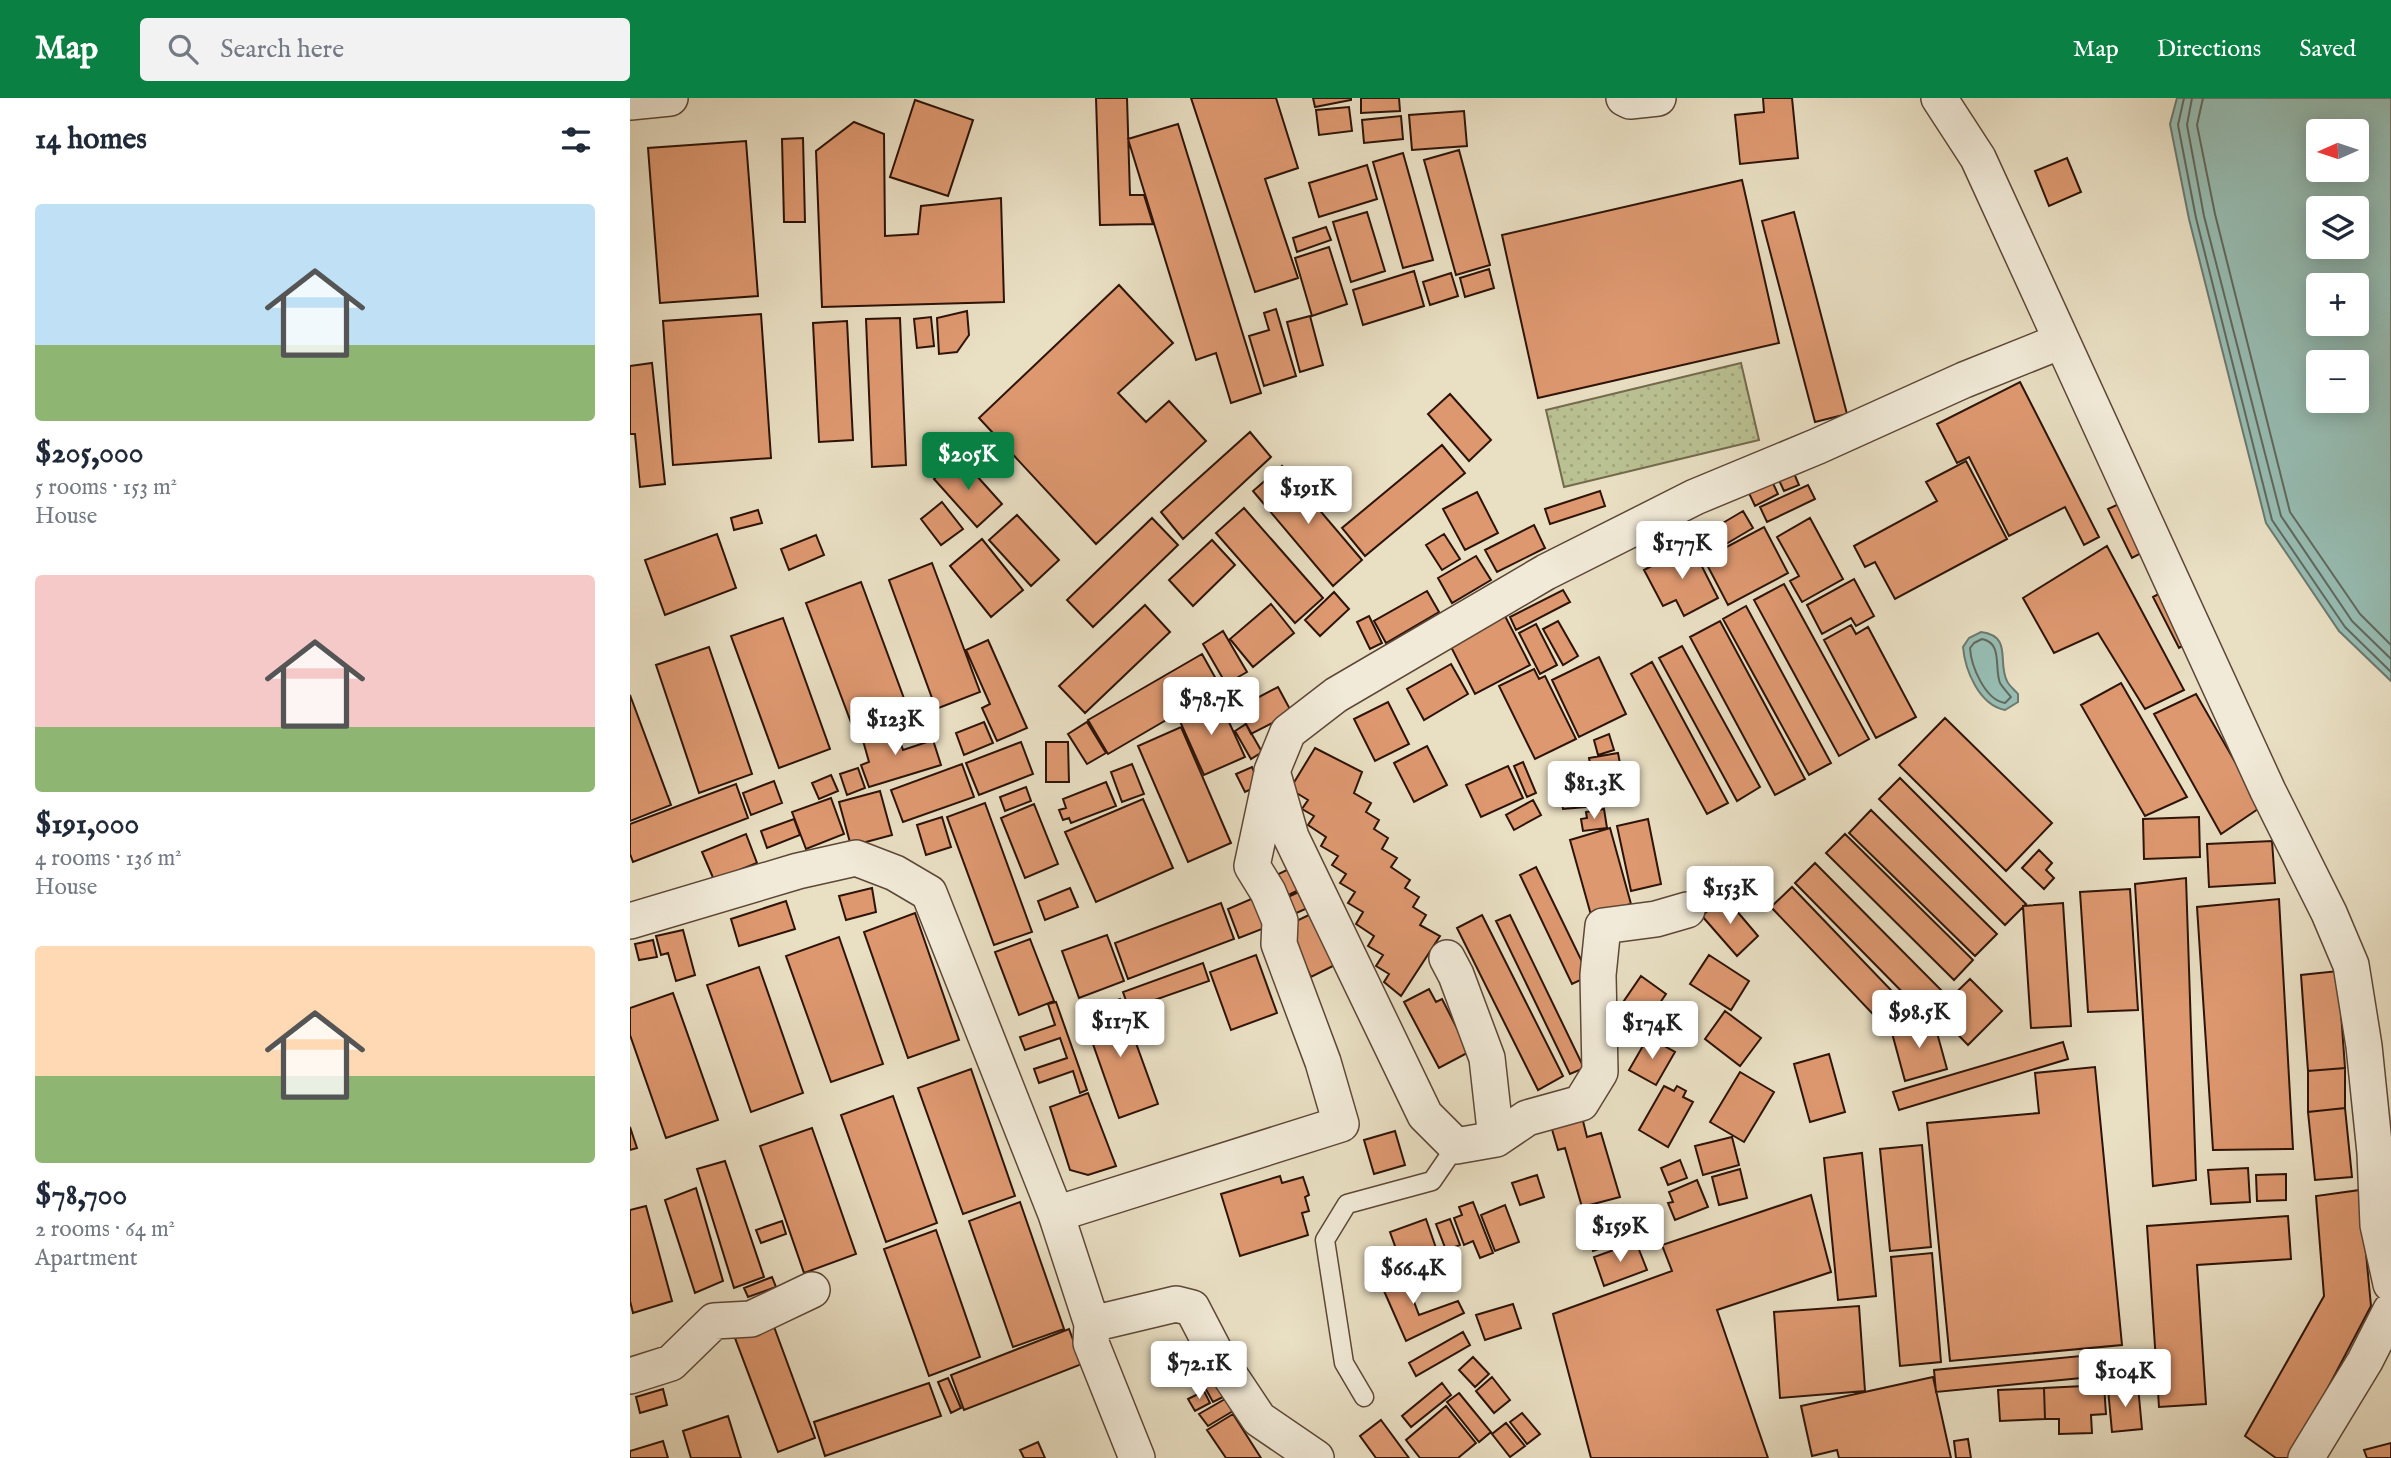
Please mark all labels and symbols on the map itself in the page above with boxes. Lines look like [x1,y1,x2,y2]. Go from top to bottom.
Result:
north arrow [2306,119,2370,182]
pin: $205K [919,432,1017,492]
pin: $191K [1259,466,1357,526]
pin: $177K [1633,522,1731,581]
pin: $78.7K [1154,678,1268,737]
pin: $123K [846,698,944,757]
pin: $81.3K [1537,762,1651,821]
pin: $153K [1681,866,1779,926]
pin: $98.5K [1862,990,1976,1050]
pin: $117K [1071,1000,1169,1059]
pin: $174K [1603,1002,1701,1061]
pin: $159K [1571,1204,1669,1264]
pin: $66.4K [1356,1246,1470,1306]
pin: $72.1K [1142,1342,1256,1401]
pin: $104K [2076,1350,2174,1409]

